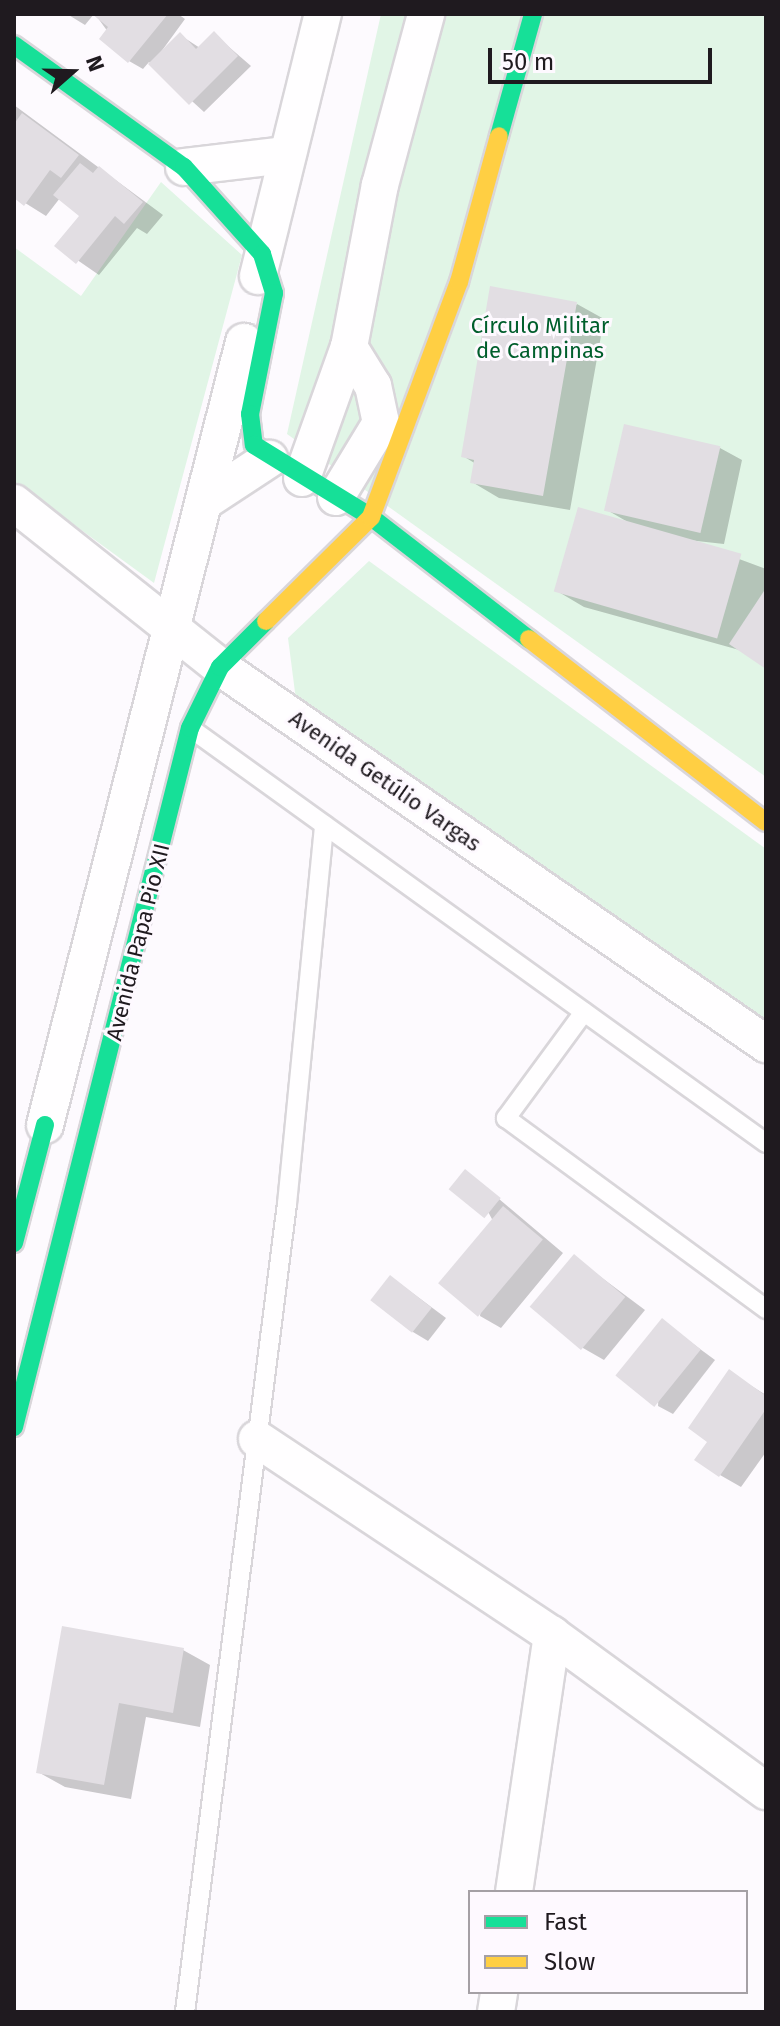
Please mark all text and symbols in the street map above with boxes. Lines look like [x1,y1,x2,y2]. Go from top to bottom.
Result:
north arrow [32,32,112,112]
scale bar [492,32,716,82]
text: 50 m [502,48,554,76]
text: N [80,52,110,75]
park label: Círculo Militar de Campinas [471,312,609,364]
street label: Avenida Getúlio Vargas [284,705,486,857]
street label: Avenida Papa Pio XII [101,841,175,1043]
legend [468,1890,748,1994]
text: Fast [544,1908,587,1936]
text: Slow [544,1948,595,1976]

